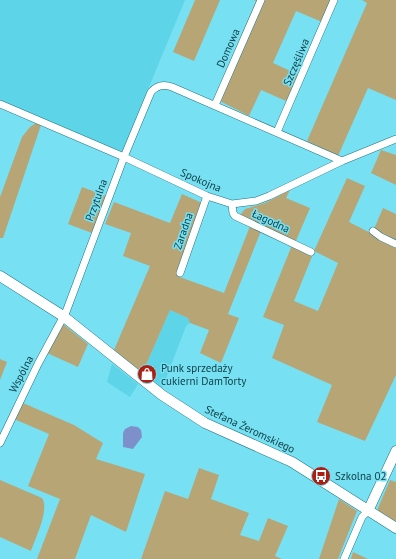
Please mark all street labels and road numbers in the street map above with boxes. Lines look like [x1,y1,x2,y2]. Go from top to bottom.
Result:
street label: Domowa [213,26,243,70]
street label: Szczęśliwa [280,36,312,88]
street label: Spokojna [178,165,224,195]
street label: Przytulna [82,177,110,223]
street label: Łagodna [250,206,292,236]
street label: Zaradna [170,211,196,251]
street label: Wspólna [6,353,36,395]
street label: Stefana Żeromskiego [203,402,297,456]

